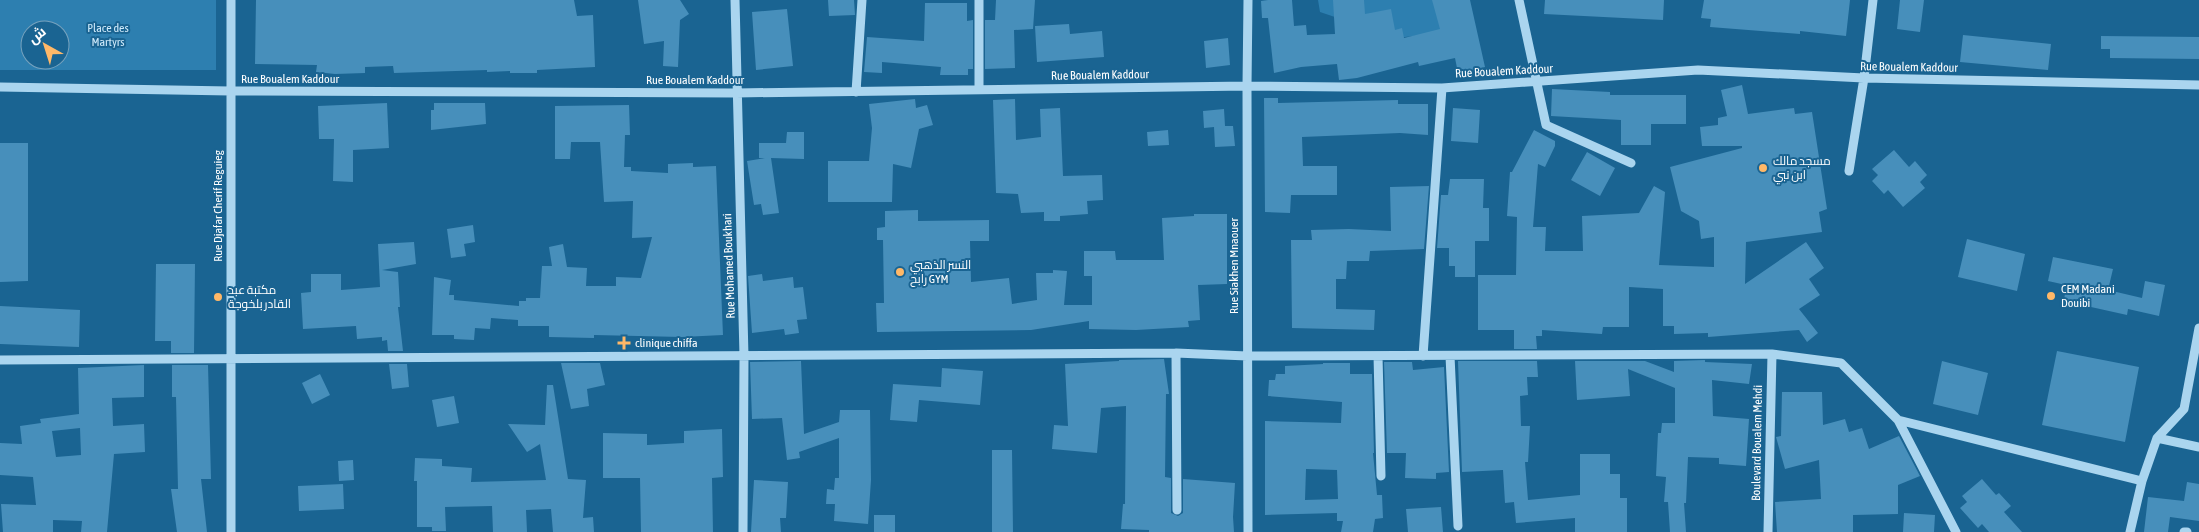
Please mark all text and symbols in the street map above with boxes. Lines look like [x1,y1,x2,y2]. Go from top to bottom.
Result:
north arrow [20,20,70,70]
park label: Place des Martyrs [87,21,129,49]
text: ش [25,23,49,48]
street label: Rue Boualem Kaddour [1860,59,1959,75]
street label: Rue Boualem Kaddour [1455,61,1554,81]
street label: Rue Boualem Kaddour [1051,67,1150,83]
street label: Rue Boualem Kaddour [241,72,339,86]
street label: Rue Boualem Kaddour [646,73,744,87]
street label: Rue Djafar Cherif Reguieg [211,149,225,262]
place label: مسجد مالك ابن نبي [1773,154,1831,185]
marker: مسجد مالك ابن نبي [1757,162,1769,174]
street label: Rue Mohamed Boukhari [720,213,738,319]
street label: Rue Siakhen Mnaouer [1227,217,1241,314]
place label: النسر الذهبي رابح GYM [910,258,971,287]
marker: النسر الذهبي رابح GYM [894,266,906,278]
place label: CEM Madani Douibi [2061,282,2115,310]
place label: مكتبة عبد القادر بلخوجة [228,283,291,311]
marker: CEM Madani Douibi [2045,290,2057,302]
marker: مكتبة عبد القادر بلخوجة [212,291,224,303]
marker: clinique chiffa [617,336,631,350]
place label: clinique chiffa [635,336,698,350]
street label: Boulevard Boualem Mehdi [1749,385,1765,501]

